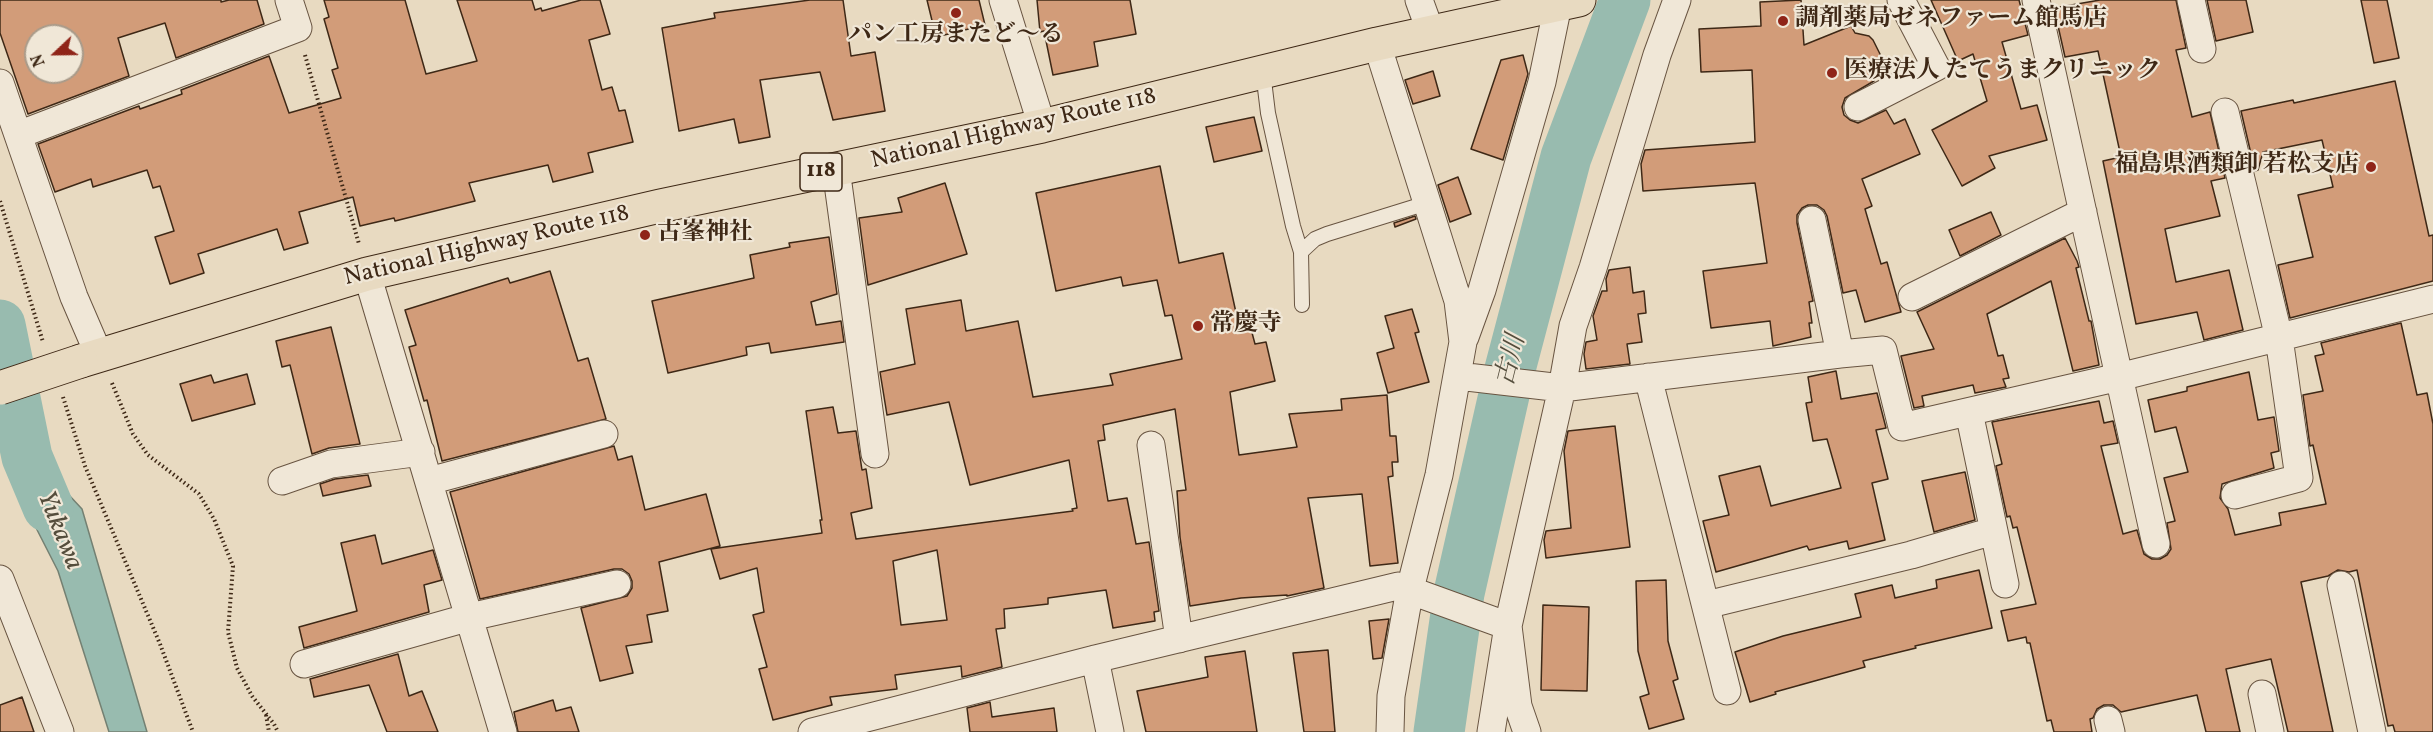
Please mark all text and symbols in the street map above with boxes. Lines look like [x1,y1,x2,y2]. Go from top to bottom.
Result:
marker: パン工房またど～る [949,6,963,20]
place label: 調剤薬局ゼネファーム館馬店 [1795,7,2107,35]
marker: 調剤薬局ゼネファーム館馬店 [1776,14,1790,28]
place label: パン工房またど～る [848,23,1064,51]
north arrow [24,24,84,84]
text: N [27,50,52,70]
place label: 医療法人 たてうまクリニック [1844,59,2161,87]
marker: 医療法人 たてうまクリニック [1825,66,1839,80]
street label: National Highway Route 118 [869,83,1159,177]
road number: 118 [800,153,842,191]
place label: 福島県酒類卸 若松支店 [2114,153,2359,181]
marker: 福島県酒類卸 若松支店 [2364,160,2378,174]
street label: National Highway Route 118 [342,200,632,294]
place label: 古峯神社 [657,221,753,249]
marker: 古峯神社 [638,228,652,242]
place label: 常慶寺 [1210,312,1282,340]
marker: 常慶寺 [1191,319,1205,333]
water label: 古川 [1492,332,1534,390]
water label: Yukawa [28,487,88,575]

